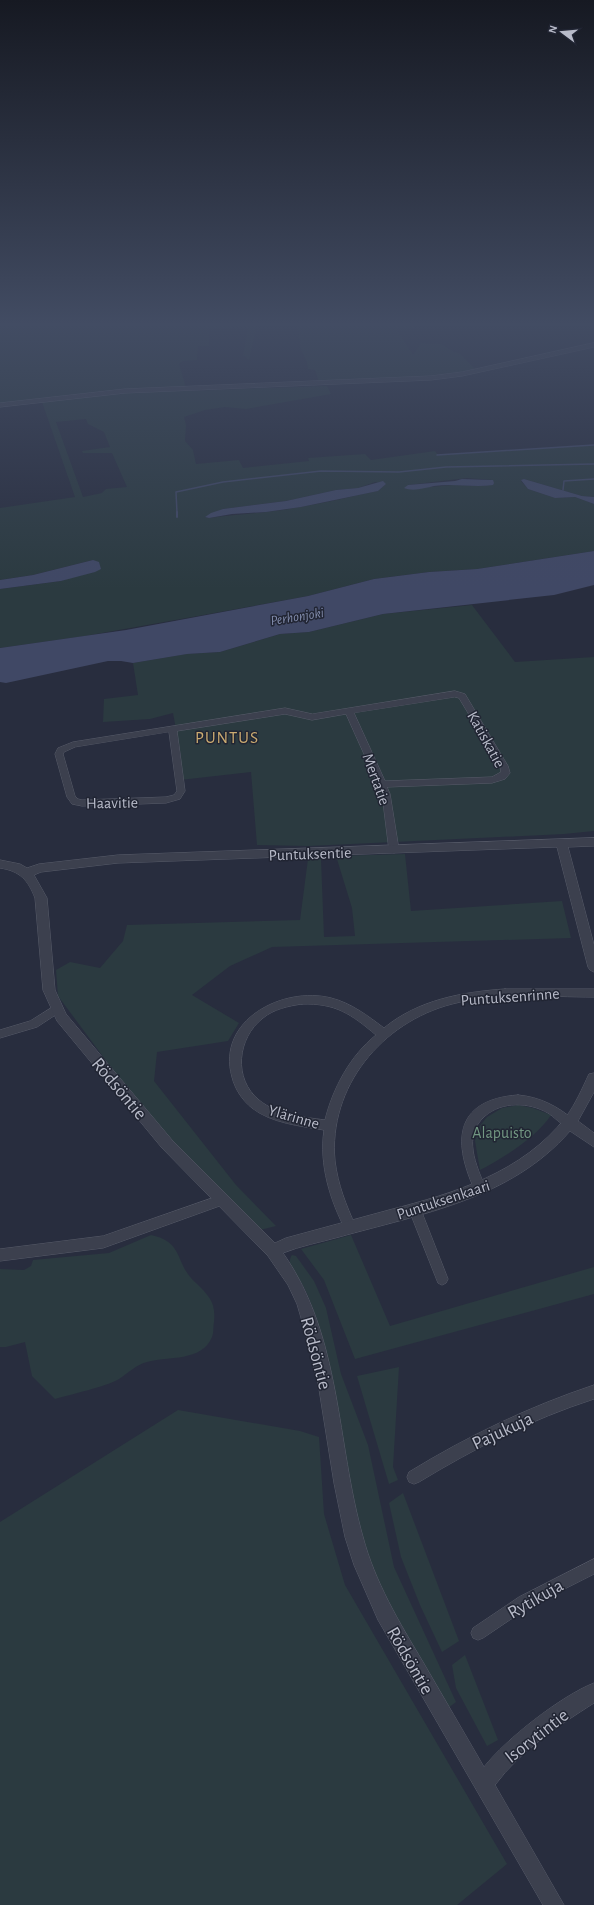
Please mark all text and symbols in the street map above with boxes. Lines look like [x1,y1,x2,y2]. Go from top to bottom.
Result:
north arrow [542,12,582,52]
text: N [547,24,559,35]
water label: Perhonjoki [270,606,325,628]
street label: Katiskatie [464,709,508,770]
district label: PUNTUS [195,729,259,746]
street label: Mertatie [359,751,393,807]
street label: Haavitie [86,795,138,811]
street label: Puntuksentie [268,845,352,863]
street label: Puntuksenrinne [460,986,560,1008]
street label: Rödsöntie [88,1054,150,1124]
street label: Ylärinne [266,1102,321,1132]
park label: Alapuisto [472,1125,532,1141]
street label: Puntuksenkaari [395,1177,492,1223]
street label: Rödsöntie [297,1315,334,1392]
street label: Pajukuja [469,1409,536,1454]
street label: Rytikuja [505,1576,567,1623]
street label: Rödsöntie [383,1624,437,1698]
street label: Isorytintie [501,1706,572,1767]

